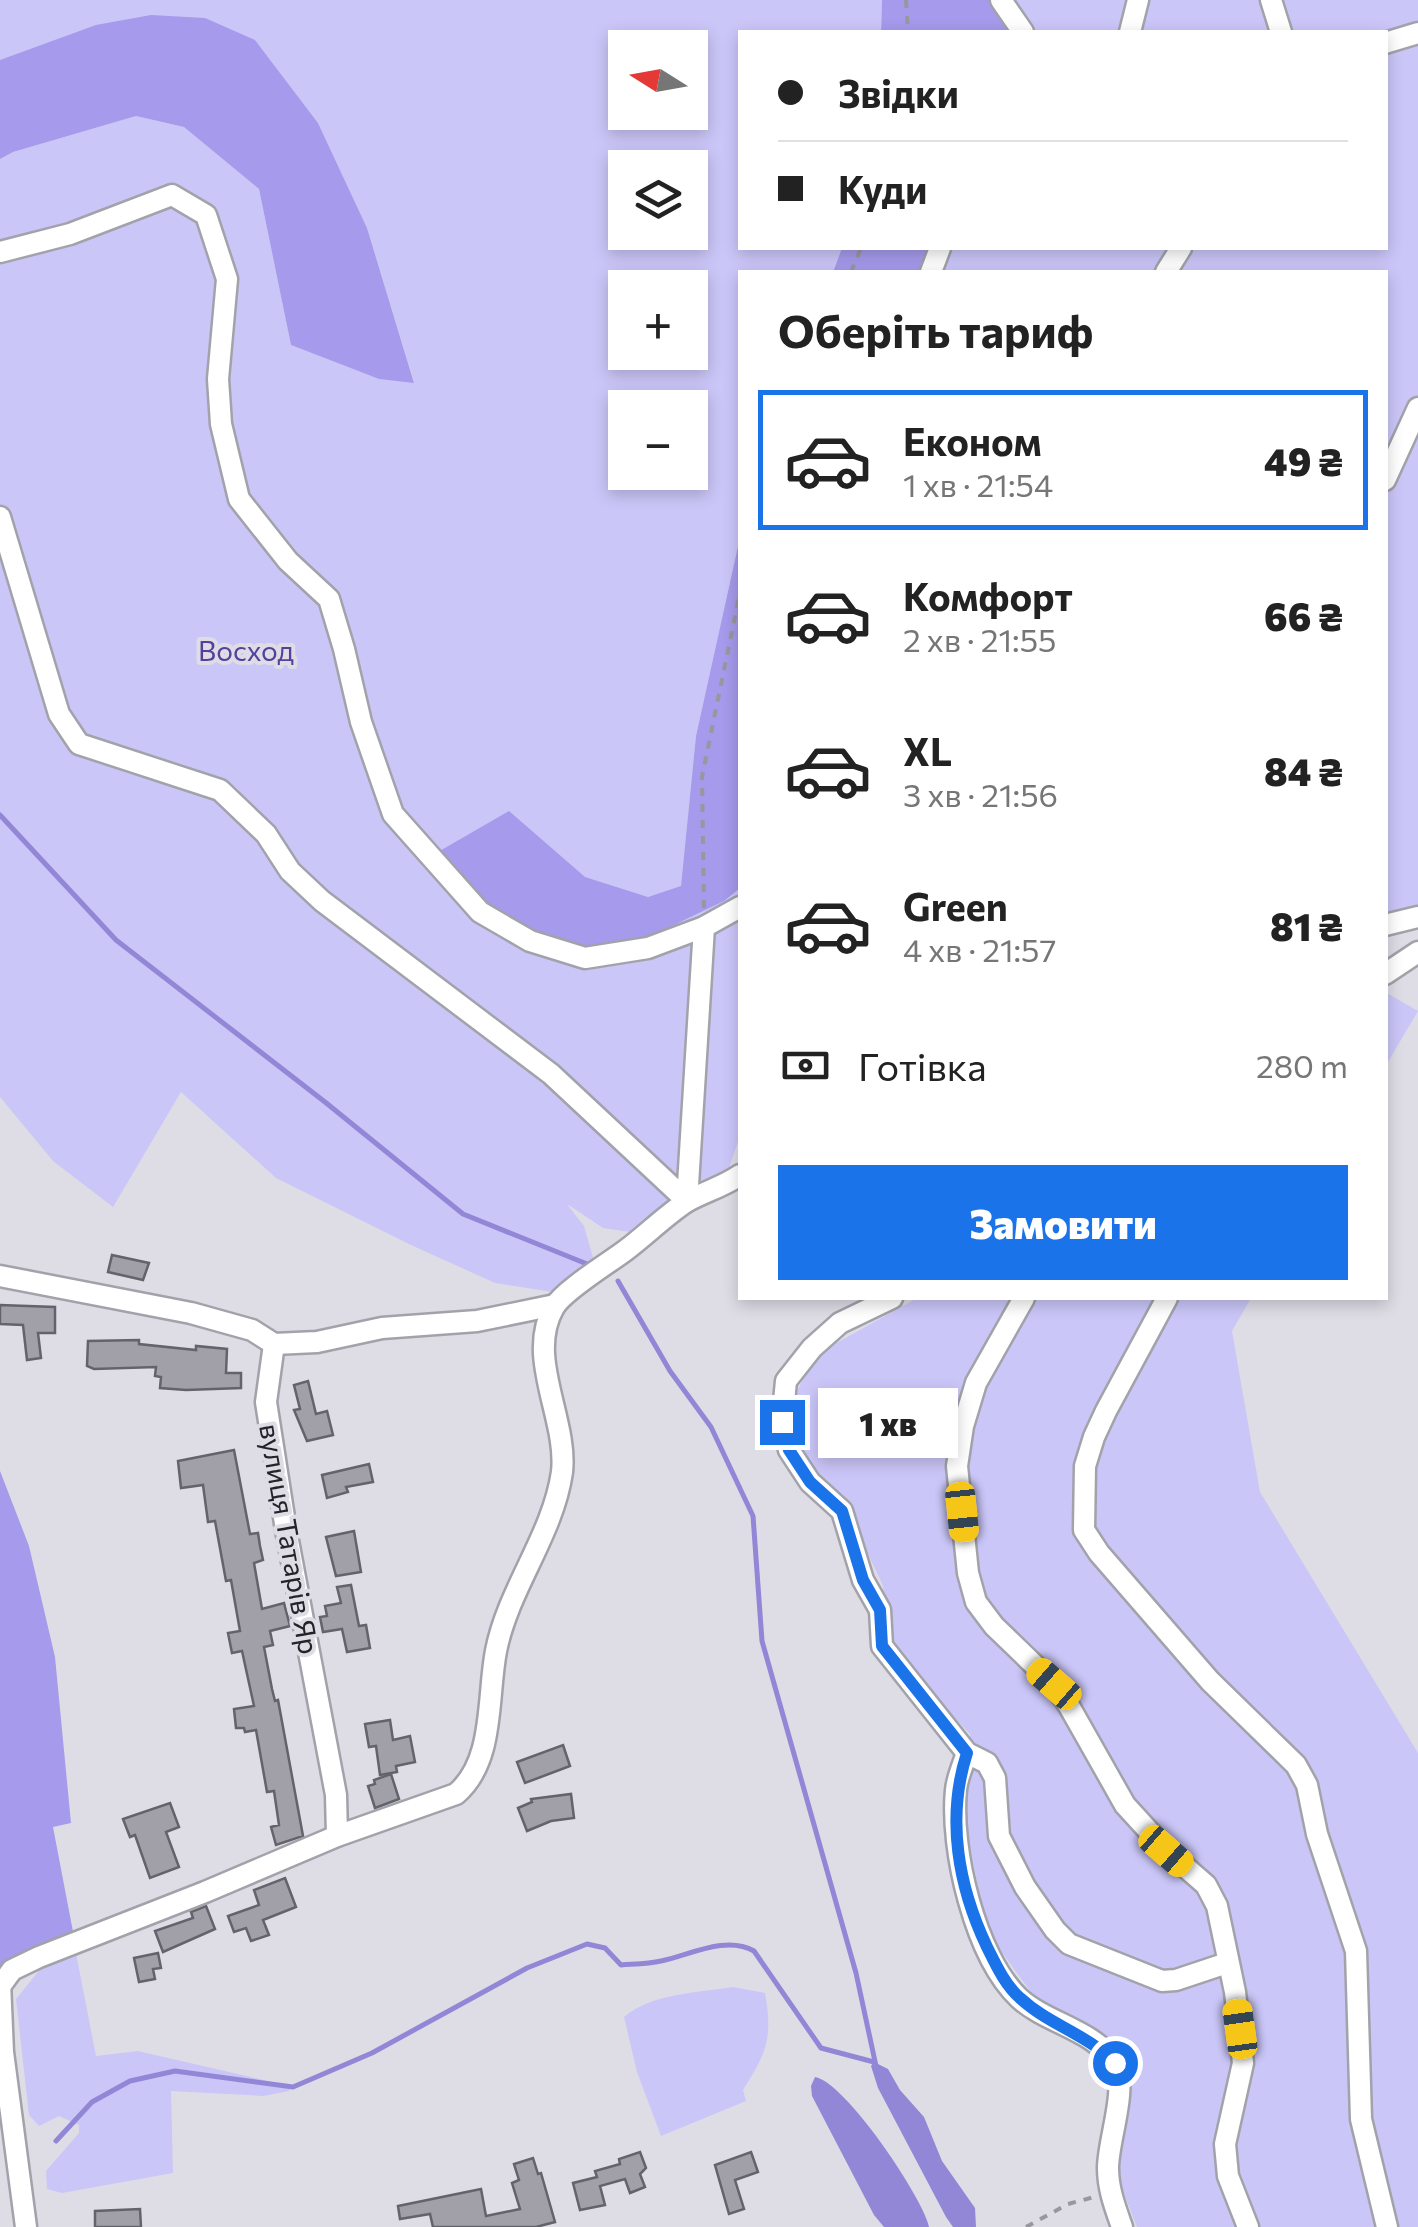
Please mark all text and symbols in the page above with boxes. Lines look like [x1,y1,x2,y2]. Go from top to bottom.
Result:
north arrow [608,30,708,130]
map controls [608,30,708,490]
text: Звідки [838,69,959,116]
button: layers [608,150,708,250]
text: Куди [838,165,927,212]
button: + [608,270,708,370]
text: Оберіть тариф [778,302,1093,357]
button: − [608,390,708,490]
icon: car [783,415,873,505]
text: Економ [903,417,1042,464]
text: 49 ₴ [1264,437,1343,484]
text: 1 хв · 21:54 [903,464,1053,504]
icon: car [783,570,873,660]
text: Комфорт [903,572,1073,619]
text: 66 ₴ [1264,592,1343,639]
text: 2 хв · 21:55 [903,619,1056,659]
park label: Восход [198,633,294,667]
icon: car [783,725,873,815]
text: XL [903,727,952,774]
text: 84 ₴ [1264,747,1343,794]
text: 3 хв · 21:56 [903,774,1058,814]
icon: car [783,880,873,970]
text: Green [903,882,1008,929]
text: 81 ₴ [1270,902,1343,949]
text: 4 хв · 21:57 [903,929,1056,969]
icon: cash [778,1038,833,1093]
text: Готівка [858,1042,987,1089]
text: 280 m [1256,1045,1348,1085]
button: Замовити [778,1165,1348,1280]
callout: 1 хв [817,1387,957,1457]
route end [760,1400,805,1445]
text: 1 хв [859,1403,917,1443]
street label: вулиця Татарів Яр [253,1421,327,1657]
car [944,1481,980,1543]
car [1022,1653,1086,1715]
car [1134,1820,1198,1882]
car [1221,1997,1259,2061]
route start [1093,2041,1138,2086]

